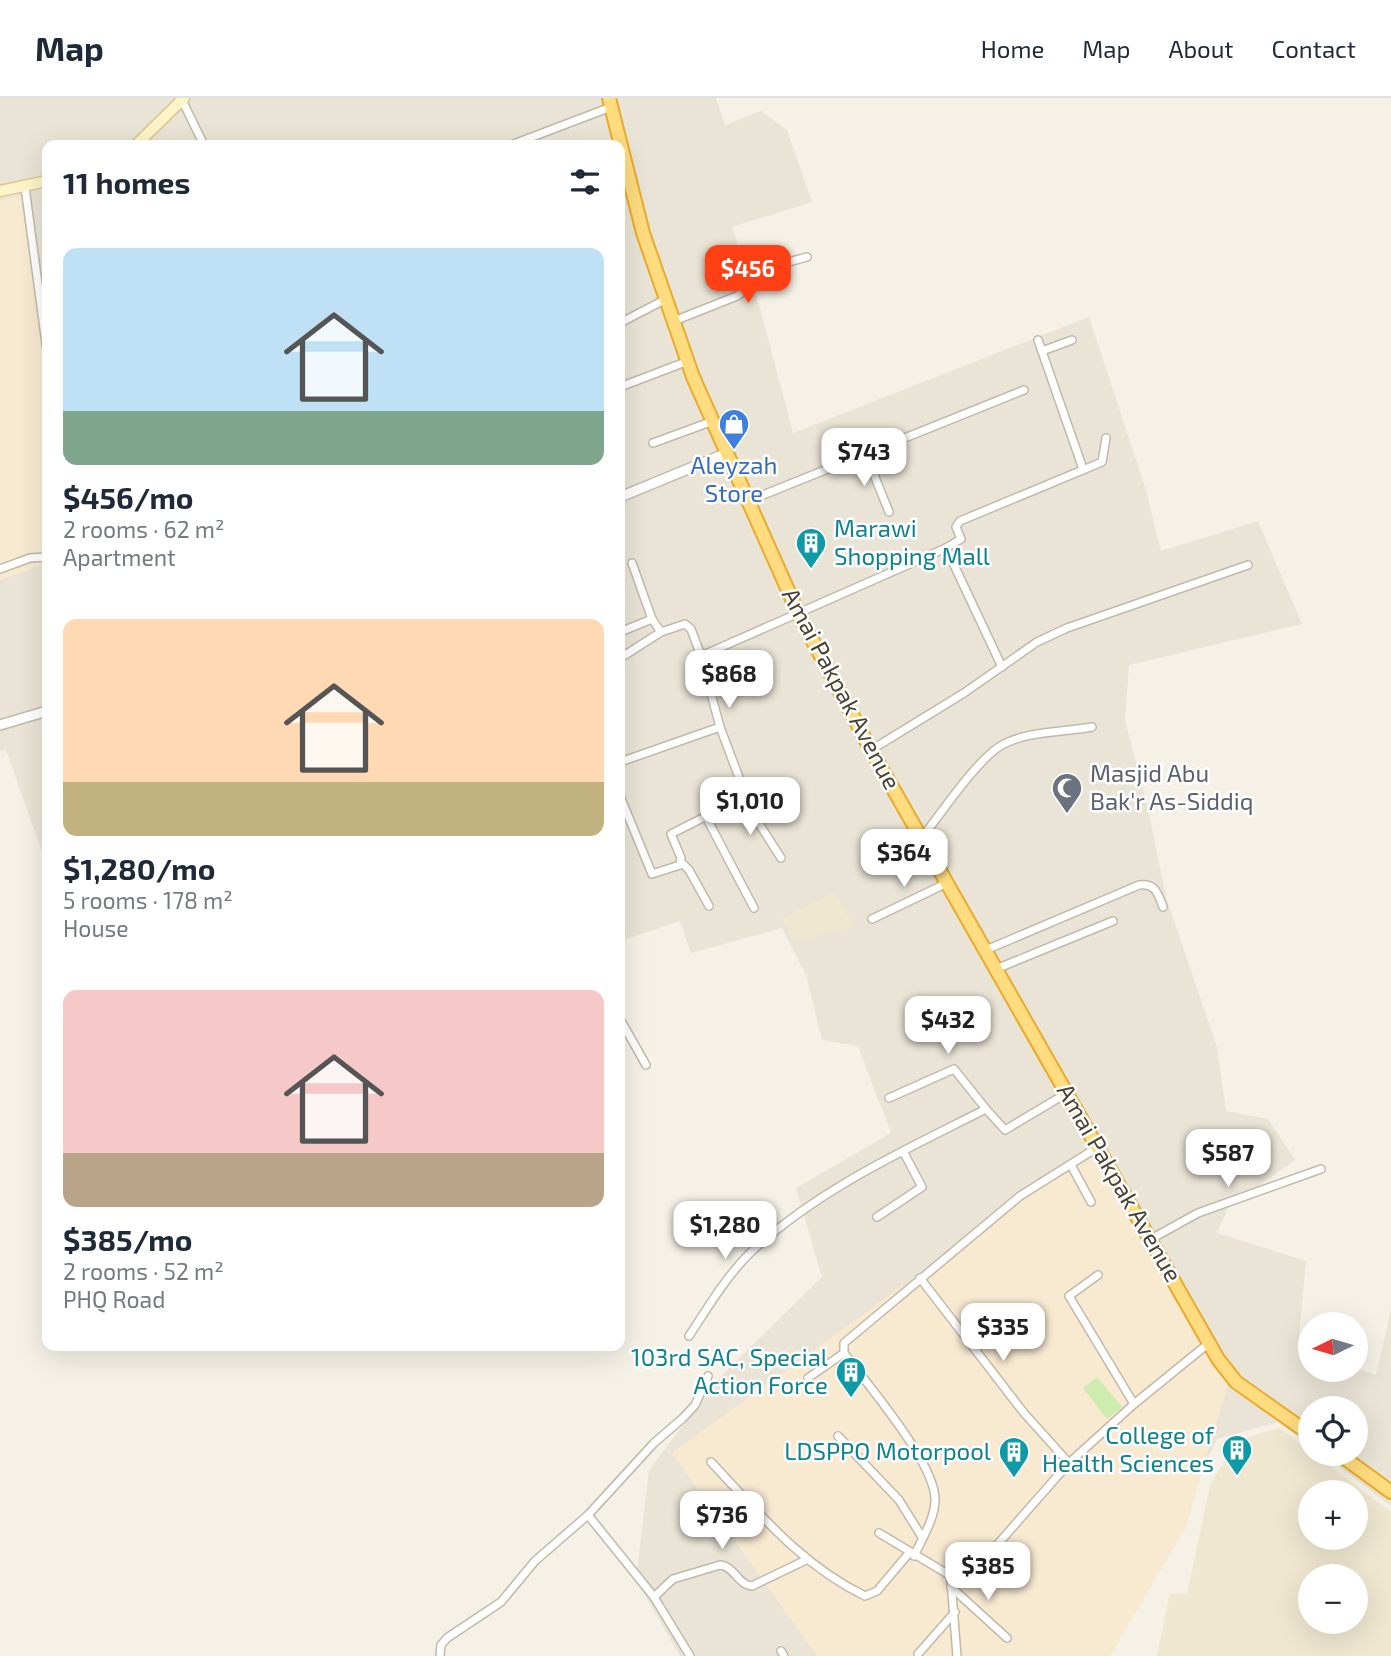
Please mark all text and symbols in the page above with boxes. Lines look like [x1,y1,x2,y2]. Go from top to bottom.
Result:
text: Map [35,28,104,68]
text: Home [981,34,1044,63]
text: Map [1082,34,1130,63]
text: About [1168,34,1234,63]
text: Contact [1272,34,1356,63]
icon: filters [566,163,604,201]
text: 11 homes [63,164,190,200]
pin: $456 [707,246,789,305]
text: $456 [721,254,775,282]
icon: home [271,294,397,420]
shop icon: Aleyzah Store [717,407,751,451]
pin: $743 [823,428,905,488]
text: $743 [837,437,891,465]
place label: Aleyzah Store [691,450,777,507]
text: $456/mo [63,479,194,515]
place label: Marawi Shopping Mall [834,513,990,570]
text: 2 rooms · 62 m² [63,515,225,543]
building icon: Marawi Shopping Mall [794,526,828,570]
text: Apartment [63,543,176,571]
street label: Amai Pakpak Avenue [777,583,908,794]
pin: $868 [688,650,770,710]
text: $868 [701,659,757,687]
icon: home [271,665,397,791]
place label: Masjid Abu Bak'r As-Siddiq [1090,758,1253,815]
mosque icon: Masjid Abu Bak'r As-Siddiq [1050,771,1084,815]
pin: $1,010 [693,778,807,837]
text: $1,010 [716,786,784,814]
pin: $364 [863,830,945,889]
text: $364 [877,838,931,866]
text: $1,280/mo [63,850,215,886]
text: 5 rooms · 178 m² [63,886,233,914]
text: House [63,914,129,942]
pin: $432 [907,996,989,1056]
text: $432 [921,1005,975,1033]
icon: home [271,1036,397,1162]
street label: Amai Pakpak Avenue [1052,1078,1189,1287]
pin: $587 [1187,1130,1269,1189]
text: $587 [1202,1138,1254,1166]
pin: $1,280 [668,1202,782,1261]
text: $1,280 [689,1210,761,1238]
text: $385/mo [63,1221,192,1257]
text: 2 rooms · 52 m² [63,1257,224,1285]
text: PHQ Road [63,1285,165,1313]
pin: $335 [962,1304,1044,1363]
text: $335 [977,1312,1029,1340]
north arrow [1298,1312,1368,1382]
map controls [1298,1312,1368,1634]
place label: 103rd SAC, Special Action Force [631,1342,828,1399]
building icon: 103rd SAC, Special Action Force [834,1355,868,1399]
button: locate [1298,1396,1368,1466]
place label: College of Health Sciences [1042,1420,1215,1477]
building icon: College of Health Sciences [1220,1433,1254,1477]
building icon: LDSPPO Motorpool [997,1435,1031,1479]
place label: LDSPPO Motorpool [784,1436,991,1465]
button: + [1298,1480,1368,1550]
pin: $736 [681,1492,763,1551]
text: $736 [696,1500,748,1528]
pin: $385 [947,1542,1029,1602]
text: $385 [961,1551,1015,1579]
button: − [1298,1564,1368,1634]

